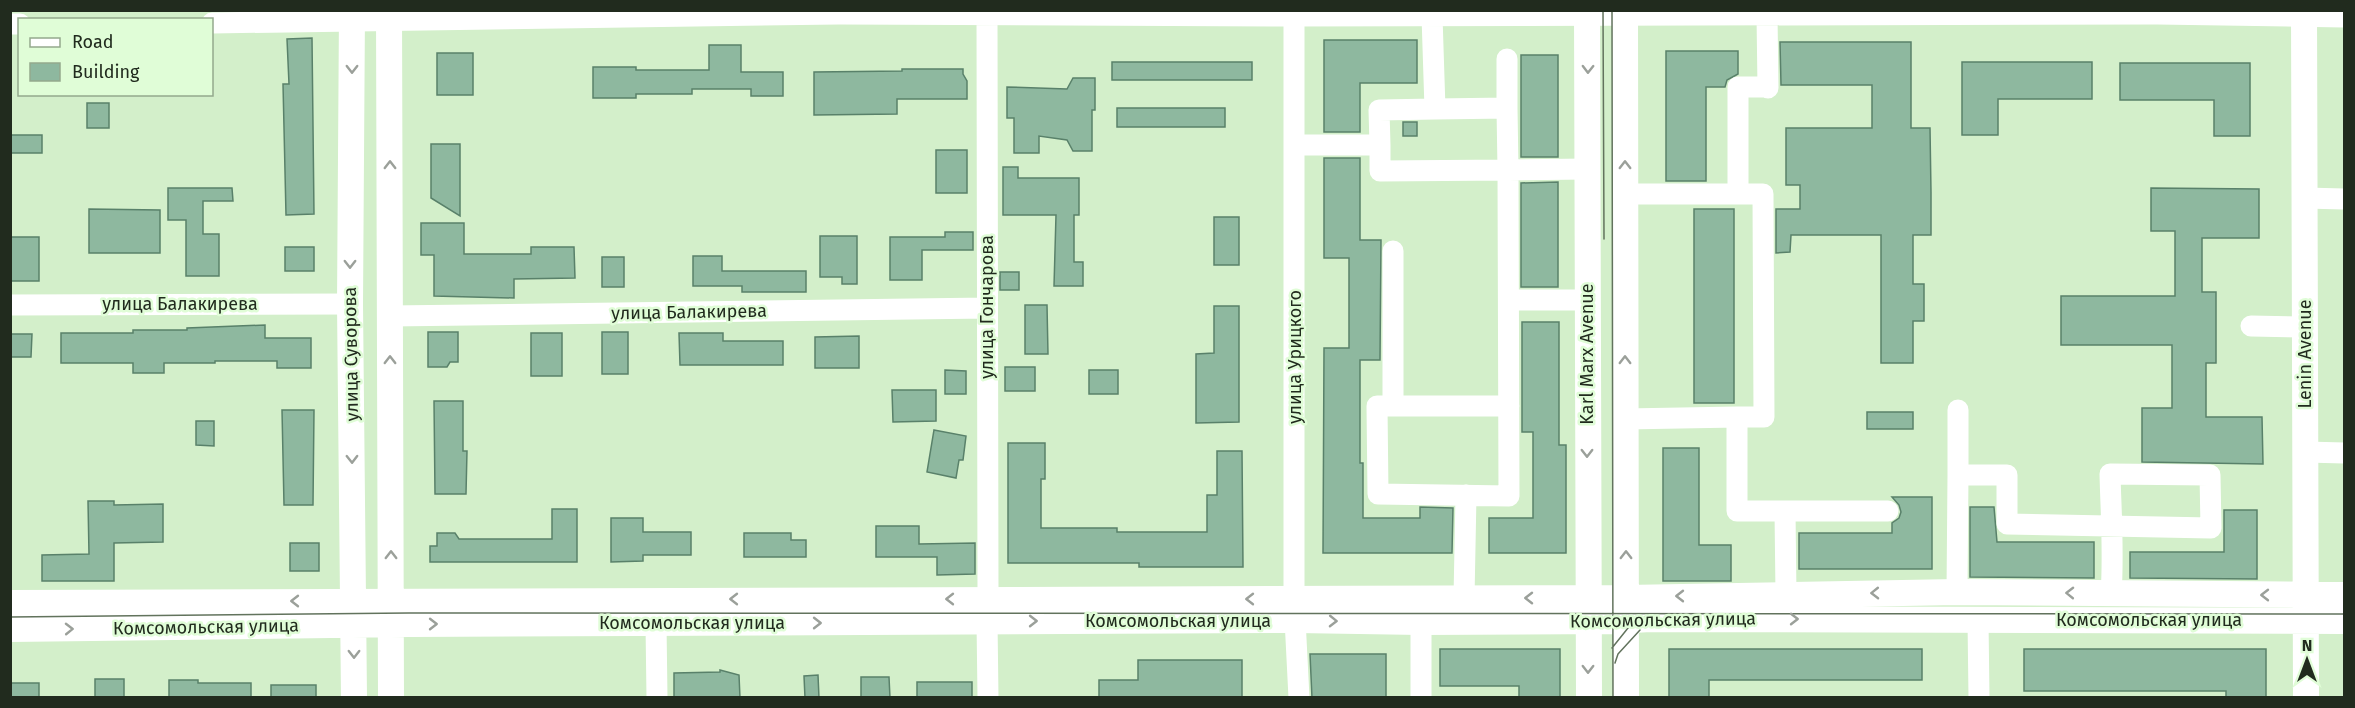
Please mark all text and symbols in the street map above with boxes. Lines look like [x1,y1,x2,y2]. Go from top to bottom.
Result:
legend [18,18,213,96]
text: Road [72,31,114,53]
text: Building [72,61,140,83]
one-way arrow [346,64,358,73]
one-way arrow [1582,64,1594,73]
one-way arrow [384,161,396,170]
one-way arrow [1619,161,1631,170]
street label: улица Гончарова [976,235,998,379]
one-way arrow [344,259,356,268]
street label: Karl Marx Avenue [1576,283,1598,425]
street label: улица Суворова [339,287,363,421]
street label: улица Урицкого [1284,290,1306,424]
street label: улица Балакирева [102,293,258,315]
street label: Lenin Avenue [2294,299,2316,409]
street label: улица Балакирева [611,300,767,324]
one-way arrow [384,356,396,365]
one-way arrow [1619,356,1631,365]
one-way arrow [1581,448,1593,457]
one-way arrow [346,454,358,463]
one-way arrow [385,551,397,560]
one-way arrow [1620,551,1632,560]
one-way arrow [1871,587,1880,599]
one-way arrow [2066,587,2075,600]
one-way arrow [2261,589,2270,601]
one-way arrow [1676,590,1685,602]
one-way arrow [1525,592,1534,604]
one-way arrow [730,593,739,605]
one-way arrow [946,593,955,605]
one-way arrow [1246,593,1255,605]
one-way arrow [291,594,300,607]
street label: Комсомольская улица [1570,607,1756,633]
street label: Комсомольская улица [2056,609,2242,631]
street label: Комсомольская улица [1085,610,1271,632]
street label: Комсомольская улица [599,612,785,634]
one-way arrow [1789,613,1798,625]
street label: Комсомольская улица [113,614,299,640]
one-way arrow [1029,615,1038,627]
one-way arrow [1329,615,1338,627]
one-way arrow [813,616,822,629]
one-way arrow [429,618,438,630]
one-way arrow [64,623,73,635]
north arrow [2277,630,2337,690]
text: N [2302,636,2312,655]
one-way arrow [348,649,360,658]
one-way arrow [1582,664,1594,673]

